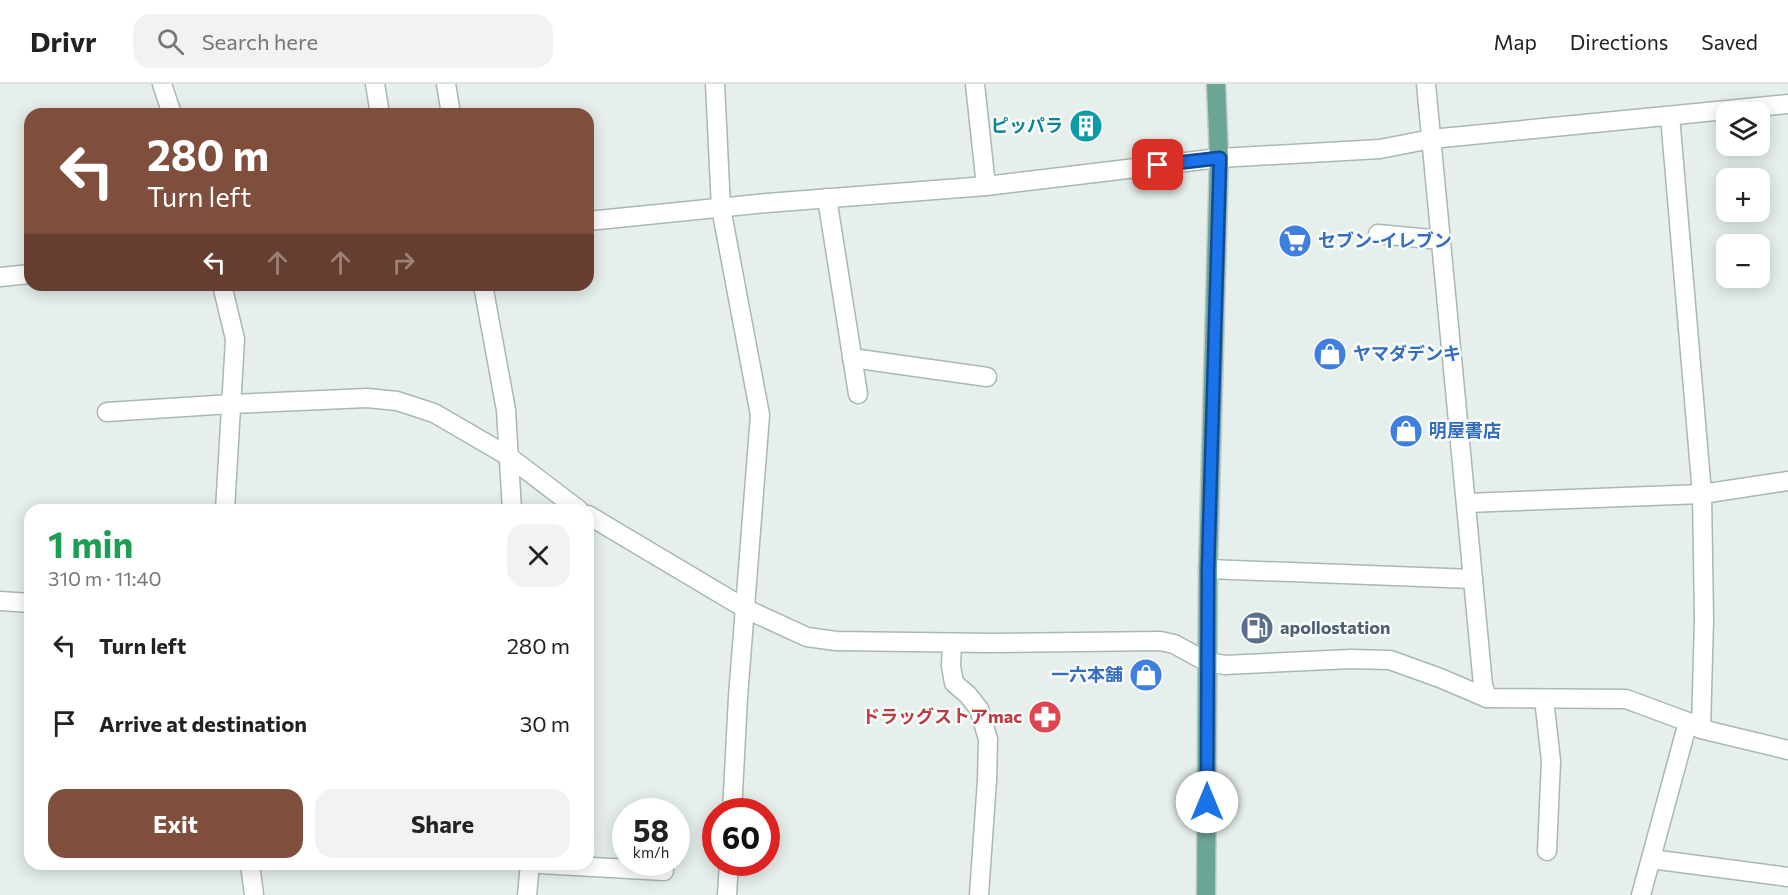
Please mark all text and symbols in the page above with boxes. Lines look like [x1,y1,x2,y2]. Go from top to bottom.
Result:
search box [133,14,553,68]
text: Drivr [30,24,97,58]
icon: search [154,25,187,58]
text: Search here [202,28,318,55]
text: Map [1494,29,1537,54]
text: Directions [1570,29,1668,54]
text: Saved [1701,29,1758,54]
map controls [1716,102,1770,288]
button: layers [1716,102,1770,156]
building icon: ピッパラ [1068,108,1104,144]
place label: ピッパラ [991,114,1063,136]
text: 280 m [147,128,269,180]
icon: left [48,132,126,210]
pin [1132,139,1183,190]
icon: arrive [1141,148,1174,181]
button: + [1716,168,1770,222]
text: Turn left [147,180,251,213]
supermarket icon: セブン-イレブン [1277,223,1313,259]
place label: セブン-イレブン [1318,229,1452,251]
button: − [1716,234,1770,288]
icon: left [198,246,231,279]
icon: ahead [261,246,294,279]
icon: ahead [324,246,357,279]
icon: right [387,246,420,279]
shop icon: ヤマダデンキ [1312,336,1348,372]
place label: ヤマダデンキ [1353,342,1461,364]
shop icon: 明屋書店 [1388,413,1424,449]
place label: 明屋書店 [1429,419,1501,441]
text: 1 min [48,521,133,565]
button: close [507,524,570,587]
text: 310 m · 11:40 [48,566,162,590]
fuel station icon: apollostation [1239,610,1275,646]
place label: apollostation [1280,616,1390,638]
icon: left [48,629,81,662]
text: Turn left [99,632,186,659]
text: 280 m [507,632,570,659]
shop icon: 一六本舗 [1128,657,1164,693]
place label: 一六本舗 [1051,663,1123,685]
pharmacy icon: ドラッグストアmac [1027,699,1063,735]
place label: ドラッグストアmac [862,705,1022,727]
icon: arrive [48,707,81,740]
text: Arrive at destination [99,710,307,737]
text: 30 m [520,710,570,737]
position arrow [1175,770,1239,834]
button: Exit [48,789,303,858]
button: Share [315,789,570,858]
speed limit sign: 60 [702,798,780,876]
text: 58 [633,811,669,848]
text: km/h [633,843,669,861]

